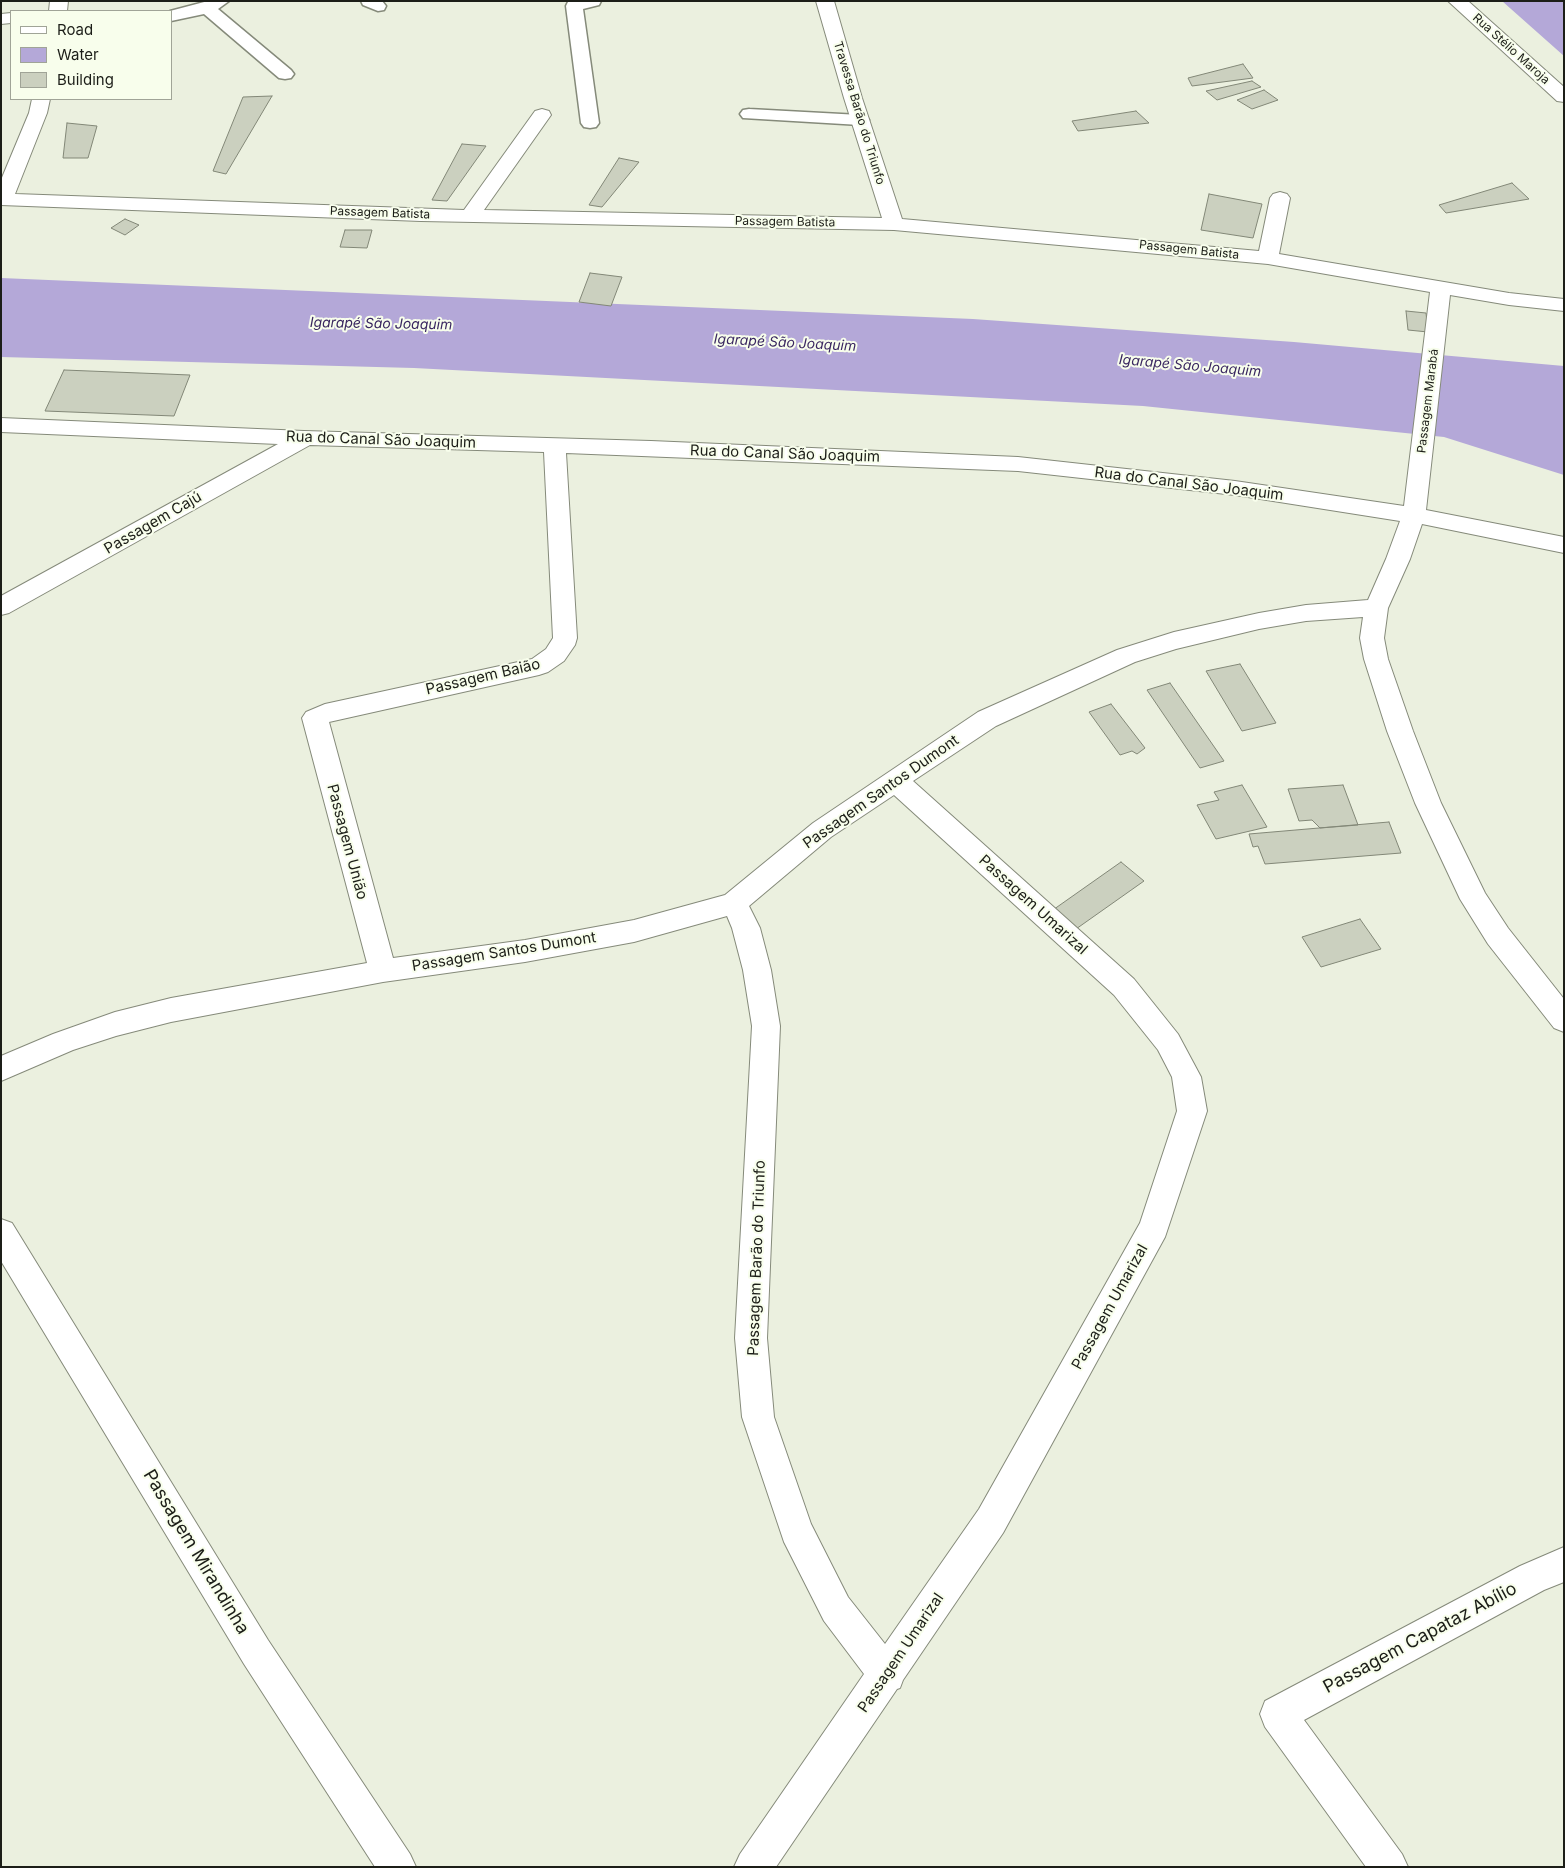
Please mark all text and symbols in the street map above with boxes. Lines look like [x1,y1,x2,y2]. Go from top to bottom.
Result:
legend [10,10,172,100]
street label: Rua Stélio Maroja [1470,11,1552,87]
text: Road [57,20,93,39]
street label: Travessa Barão do Triunfo [830,40,888,186]
text: Water [57,45,99,64]
text: Building [57,70,114,89]
street label: Passagem Batista [330,204,430,222]
street label: Passagem Batista [735,214,835,230]
street label: Passagem Batista [1138,238,1240,262]
water label: Igarapé São Joaquim [310,314,452,334]
water label: Igarapé São Joaquim [713,331,857,355]
street label: Passagem Marabá [1414,348,1442,454]
water label: Igarapé São Joaquim [1118,351,1262,381]
street label: Rua do Canal São Joaquim [286,428,476,452]
street label: Rua do Canal São Joaquim [690,442,880,466]
street label: Rua do Canal São Joaquim [1093,463,1285,505]
street label: Passagem Cajú [101,488,205,558]
street label: Passagem Baião [424,655,542,699]
street label: Passagem Santos Dumont [800,731,962,853]
street label: Passagem União [323,782,371,902]
street label: Passagem Umarizal [975,851,1091,959]
street label: Passagem Santos Dumont [411,929,597,975]
street label: Passagem Barão do Triunfo [745,1160,769,1356]
street label: Passagem Umarizal [1068,1241,1152,1373]
street label: Passagem Mirandinha [138,1466,254,1638]
street label: Passagem Capataz Abílio [1320,1578,1520,1698]
street label: Passagem Umarizal [854,1590,948,1716]

